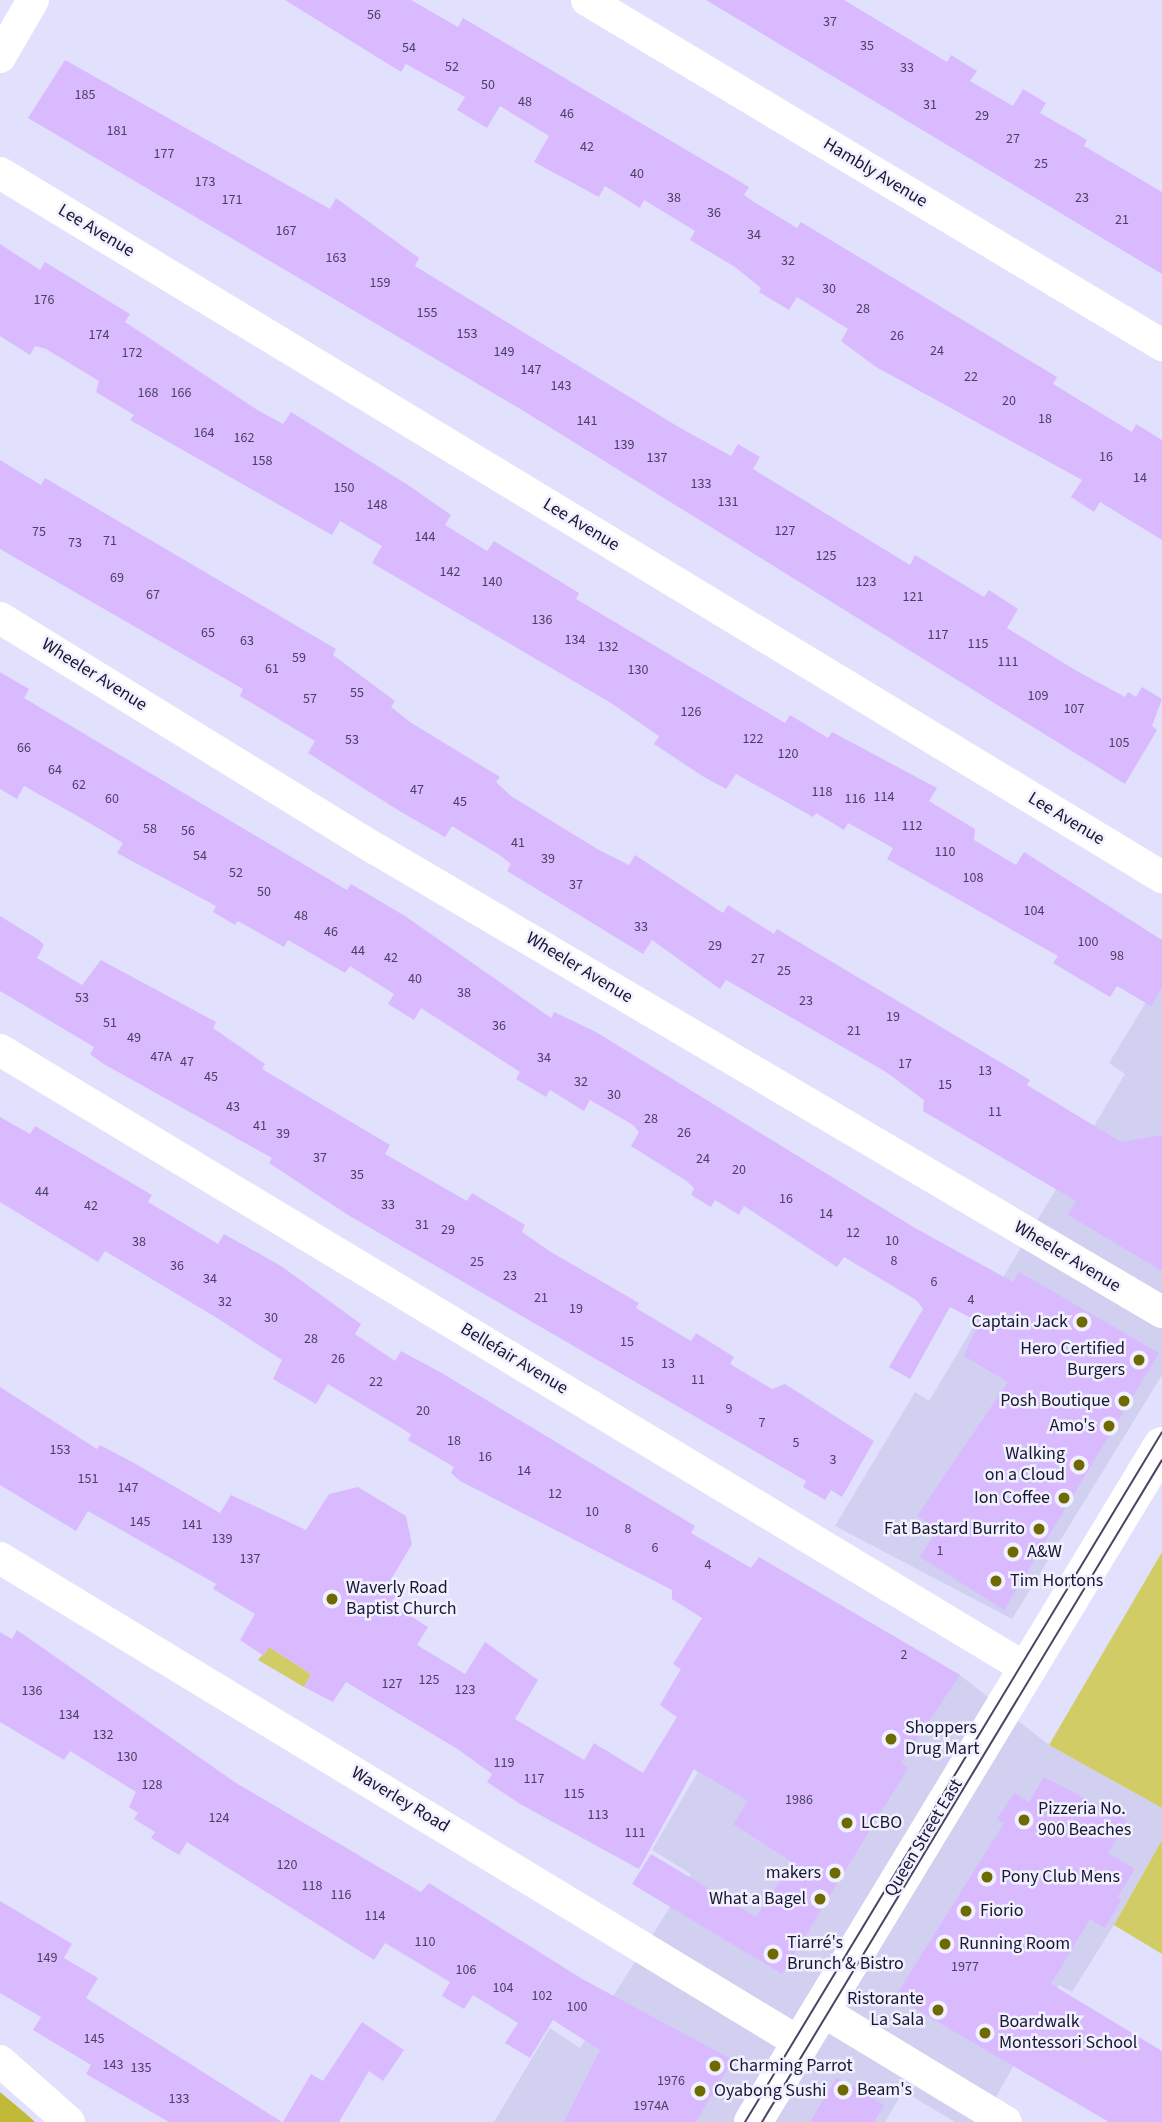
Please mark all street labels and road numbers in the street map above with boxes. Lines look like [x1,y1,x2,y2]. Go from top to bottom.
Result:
street label: Hambly Avenue [819,133,931,213]
street label: Lee Avenue [54,200,138,262]
street label: Lee Avenue [539,494,623,556]
street label: Wheeler Avenue [37,634,151,716]
street label: Lee Avenue [1024,788,1108,850]
street label: Wheeler Avenue [522,928,636,1008]
street label: Wheeler Avenue [1010,1217,1124,1297]
street label: Bellefair Avenue [456,1319,572,1399]
street label: Waverley Road [347,1762,453,1838]
street label: Queen Street East [880,1775,968,1901]

